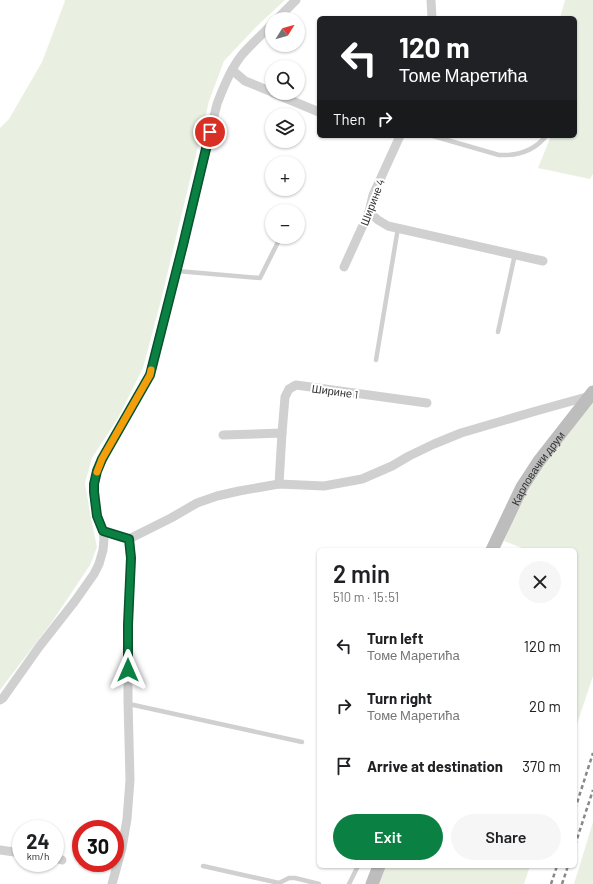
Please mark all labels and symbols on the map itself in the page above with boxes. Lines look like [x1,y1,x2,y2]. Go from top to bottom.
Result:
north arrow [265,12,305,52]
pin [193,115,227,149]
street label: Ширине 4 [357,177,387,227]
street label: Ширине 1 [311,381,359,401]
street label: Карловачки друм [508,428,567,507]
position arrow [107,649,149,691]
speed limit sign: 30 [72,820,124,872]

